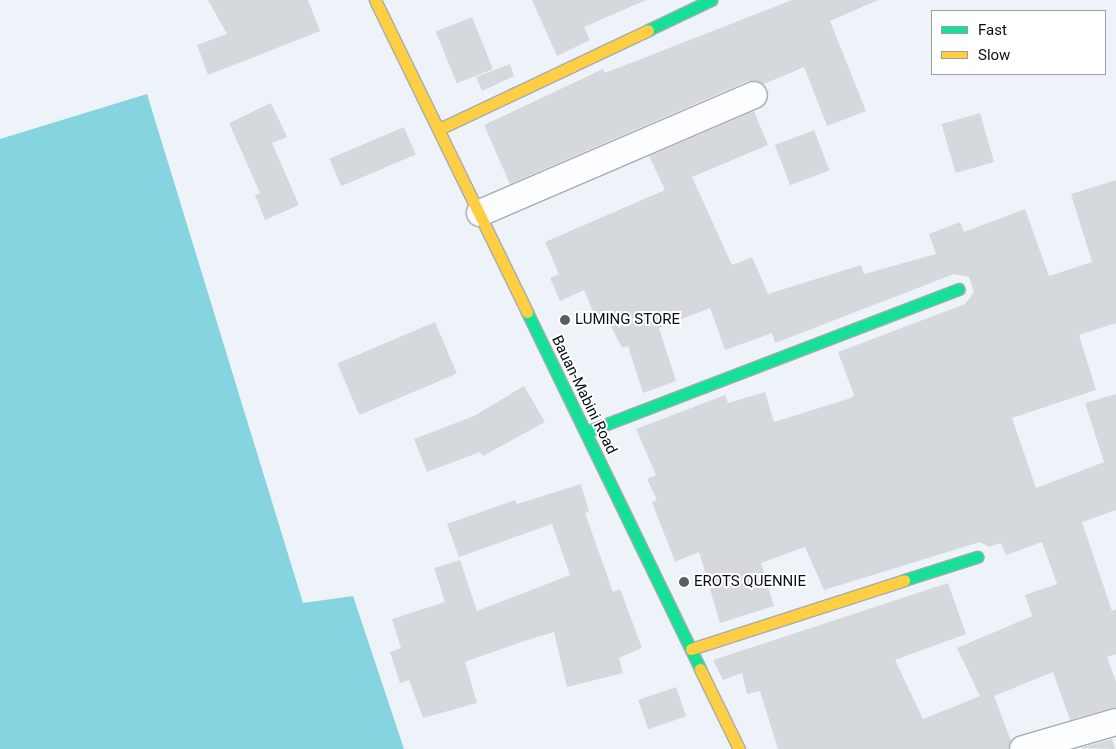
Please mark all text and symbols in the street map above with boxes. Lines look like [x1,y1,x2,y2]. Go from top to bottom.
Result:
legend [931,10,1106,75]
text: Fast [978,21,1007,39]
text: Slow [978,46,1010,64]
place label: LUMING STORE [575,311,680,329]
marker: LUMING STORE [559,314,571,326]
street label: Bauan-Mabini Road [547,333,621,457]
place label: EROTS QUENNIE [694,573,806,591]
marker: EROTS QUENNIE [678,576,690,588]

